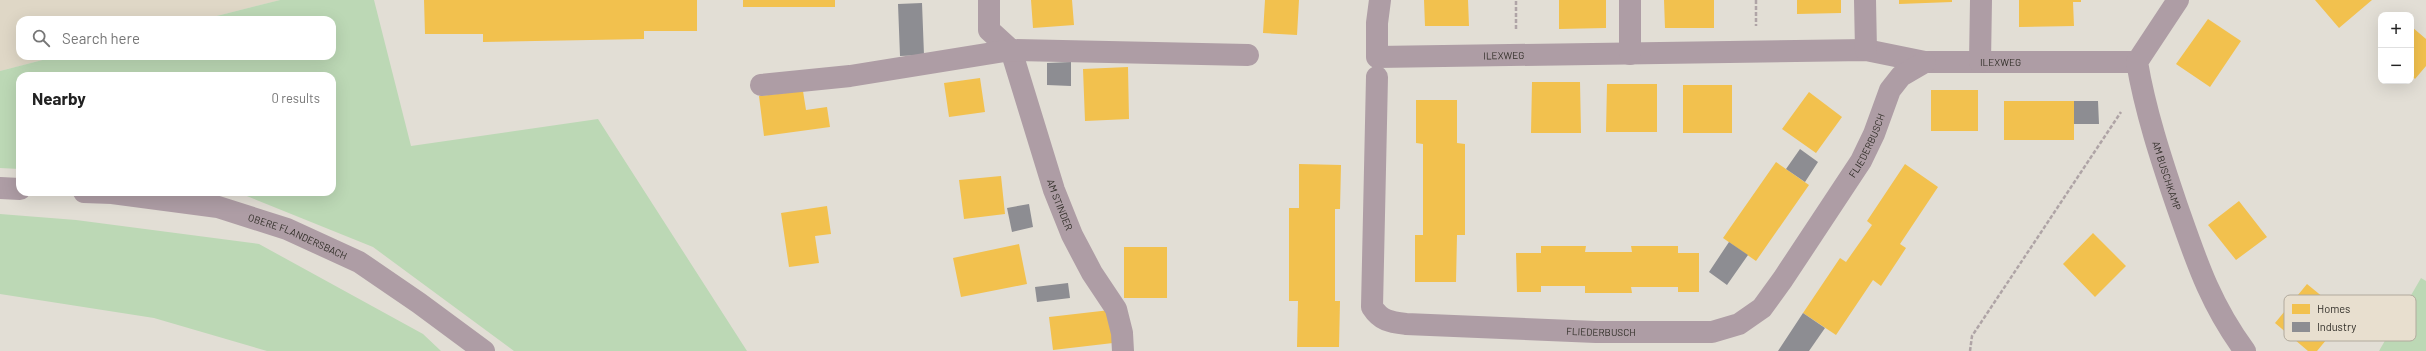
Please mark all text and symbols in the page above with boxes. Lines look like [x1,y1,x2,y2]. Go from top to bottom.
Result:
map controls [2378,12,2414,84]
button: + [2378,12,2414,48]
search box [16,16,336,60]
icon: search [30,27,52,49]
text: Search here [62,29,140,47]
button: − [2378,48,2414,84]
street label: ILEXWEG [1483,49,1524,61]
street label: ILEXWEG [1980,56,2021,68]
text: Nearby [32,88,86,108]
text: 0 results [271,90,320,106]
street label: FLIEDERBUSCH [1846,112,1887,180]
street label: AM BUSCHKAMP [2150,140,2184,212]
street label: AM STINDER [1045,177,1076,232]
street label: OBERE FLANDERSBACH [247,211,349,262]
legend [2284,295,2416,341]
text: Homes [2317,302,2350,315]
text: Industry [2317,320,2356,333]
street label: FLIEDERBUSCH [1566,325,1636,338]

